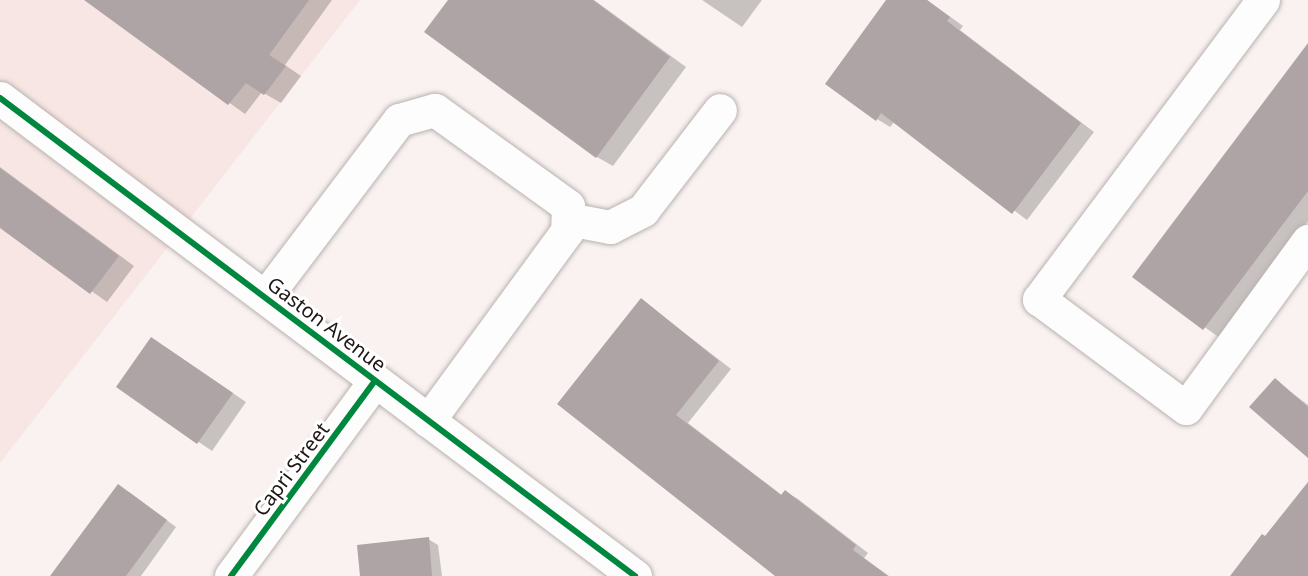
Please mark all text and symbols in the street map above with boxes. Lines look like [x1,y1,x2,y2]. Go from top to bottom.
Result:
street label: Gaston Avenue [263,272,391,376]
street label: Capri Street [248,418,334,520]

